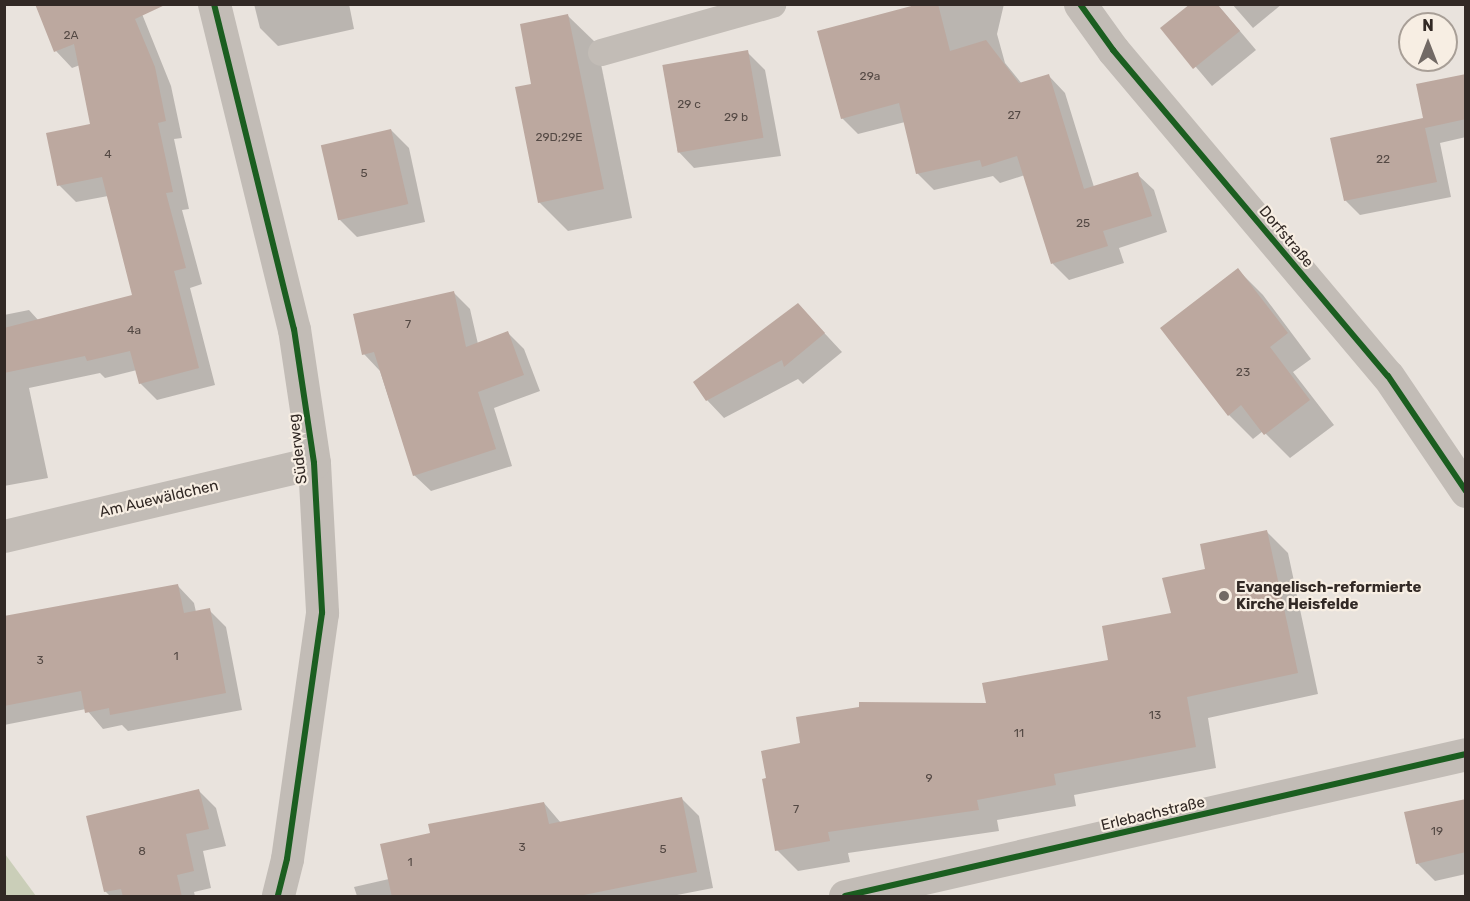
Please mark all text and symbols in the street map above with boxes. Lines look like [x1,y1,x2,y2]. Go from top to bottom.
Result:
north arrow [1398,12,1458,72]
text: N [1422,16,1434,35]
house number: 2A [63,29,79,43]
house number: 29a [860,70,880,84]
house number: 29 c [677,98,701,112]
house number: 27 [1007,109,1021,123]
house number: 29 b [724,111,748,125]
house number: 29D;29E [535,131,583,145]
house number: 4 [104,148,112,162]
house number: 22 [1376,153,1390,167]
house number: 5 [360,167,368,181]
street label: Dorfstraße [1255,202,1317,272]
house number: 25 [1076,217,1090,231]
house number: 7 [405,318,411,332]
house number: 4a [127,324,141,338]
house number: 23 [1236,366,1250,380]
street label: Süderweg [285,413,311,485]
street label: Am Auewäldchen [98,477,220,521]
place label: Evangelisch-reformierte Kirche Heisfelde [1236,578,1421,613]
marker: Evangelisch-reformierte Kirche Heisfelde [1217,589,1231,603]
house number: 1 [173,650,179,664]
house number: 3 [36,654,44,668]
house number: 13 [1149,709,1161,723]
house number: 11 [1014,727,1024,741]
house number: 9 [925,772,933,786]
street label: Erlebachstraße [1099,793,1207,835]
house number: 7 [793,803,799,817]
house number: 19 [1431,825,1443,839]
house number: 3 [518,841,526,855]
house number: 5 [659,843,667,857]
house number: 8 [138,845,146,859]
house number: 1 [407,856,413,870]

